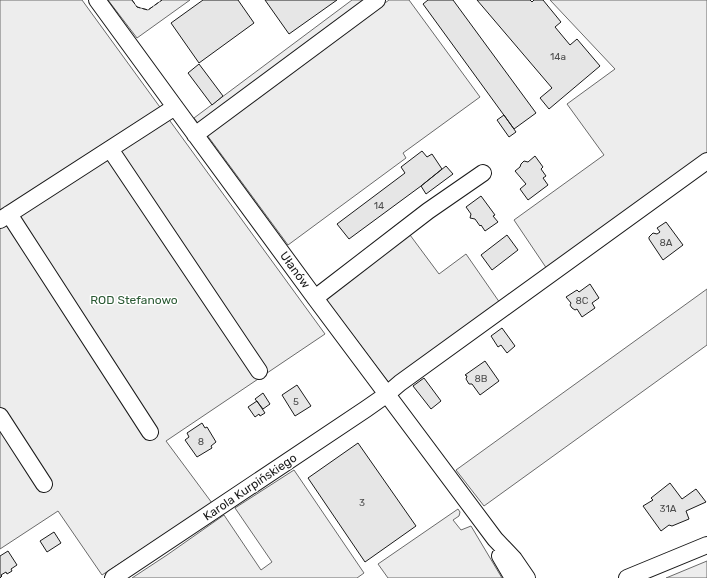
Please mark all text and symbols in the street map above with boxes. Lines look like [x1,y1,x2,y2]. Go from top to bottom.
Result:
house number: 14a [550,51,566,63]
house number: 14 [374,200,384,212]
house number: 8A [659,237,673,249]
street label: Ułanów [277,249,313,291]
park label: ROD Stefanowo [90,293,178,307]
house number: 8C [575,295,589,307]
house number: 8B [474,373,488,385]
house number: 5 [293,396,299,408]
house number: 8 [198,436,204,448]
street label: Karola Kurpińskiego [201,450,299,523]
house number: 3 [359,497,365,509]
house number: 31A [660,503,677,515]

